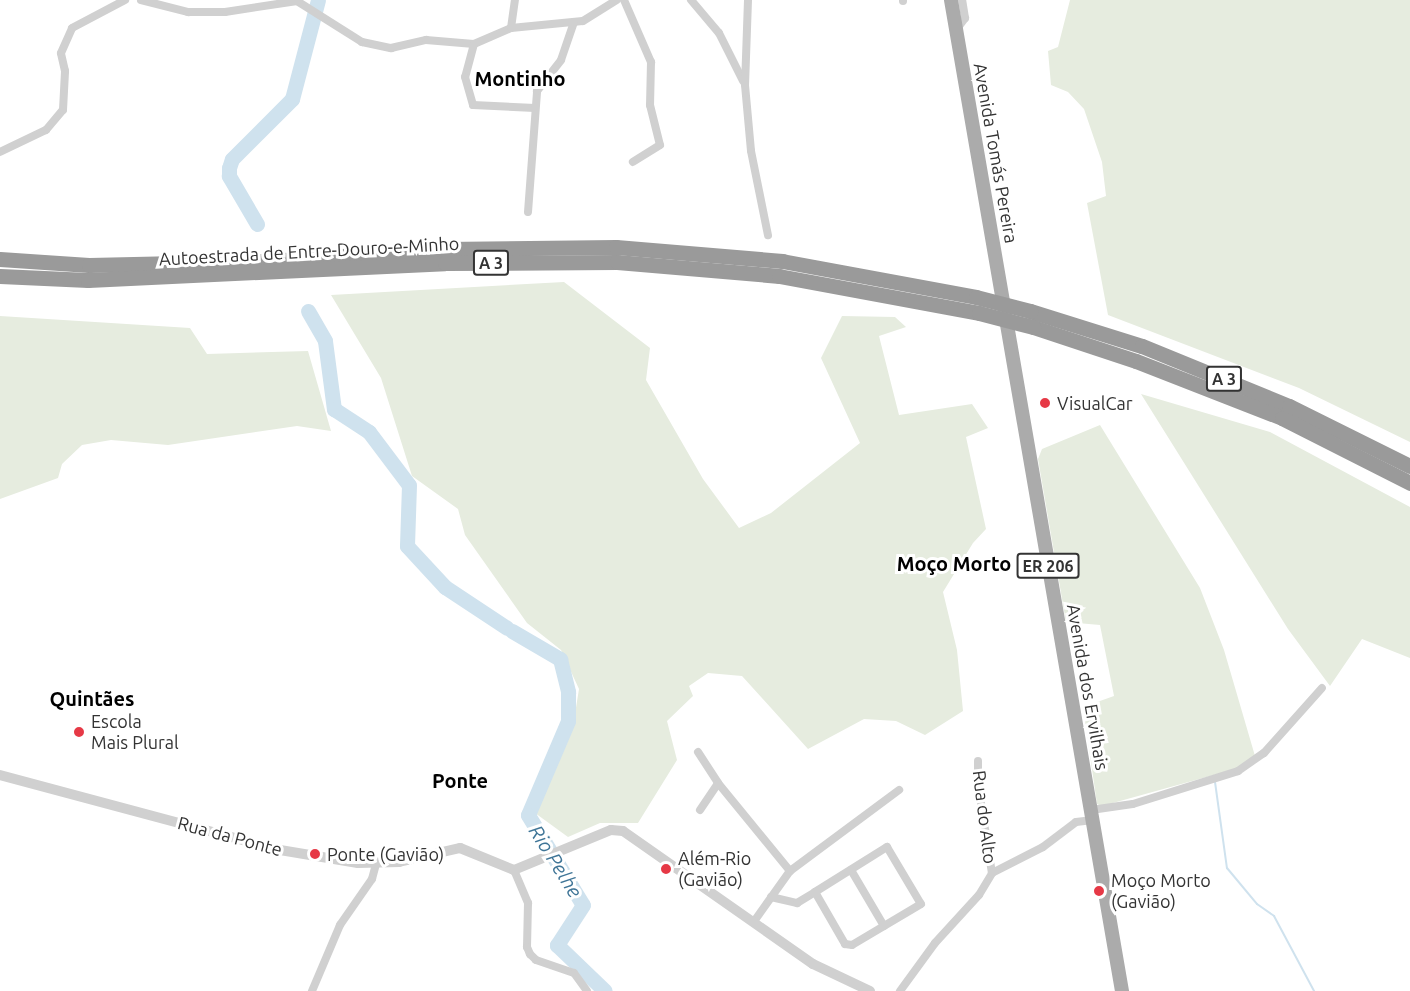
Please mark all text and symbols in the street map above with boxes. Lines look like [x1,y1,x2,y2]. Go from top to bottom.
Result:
street label: Avenida Tomás Pereira [970,61,1022,245]
district label: Montinho [474,66,566,90]
street label: Autoestrada de Entre-Douro-e-Minho [158,232,460,270]
road number: A 3 [472,250,510,276]
road number: A 3 [1204,366,1244,392]
place label: VisualCar [1057,392,1133,414]
marker: VisualCar [1038,396,1052,410]
district label: Moço Morto [897,551,1011,575]
road number: ER 206 [1016,553,1080,579]
street label: Avenida dos Ervilhais [1063,602,1113,772]
district label: Quintães [50,686,134,710]
place label: Escola Mais Plural [91,711,179,754]
marker: Escola Mais Plural [72,725,86,739]
district label: Ponte [432,768,488,792]
street label: Rua do Alto [969,769,1001,865]
street label: Rua da Ponte [175,812,285,860]
water label: Rio Pelhe [524,820,588,902]
place label: Ponte (Gavião) [327,843,444,865]
marker: Ponte (Gavião) [308,847,322,861]
place label: Além-Rio (Gavião) [678,848,751,890]
marker: Além-Rio (Gavião) [659,862,673,876]
place label: Moço Morto (Gavião) [1111,870,1211,912]
marker: Moço Morto (Gavião) [1092,884,1106,898]

